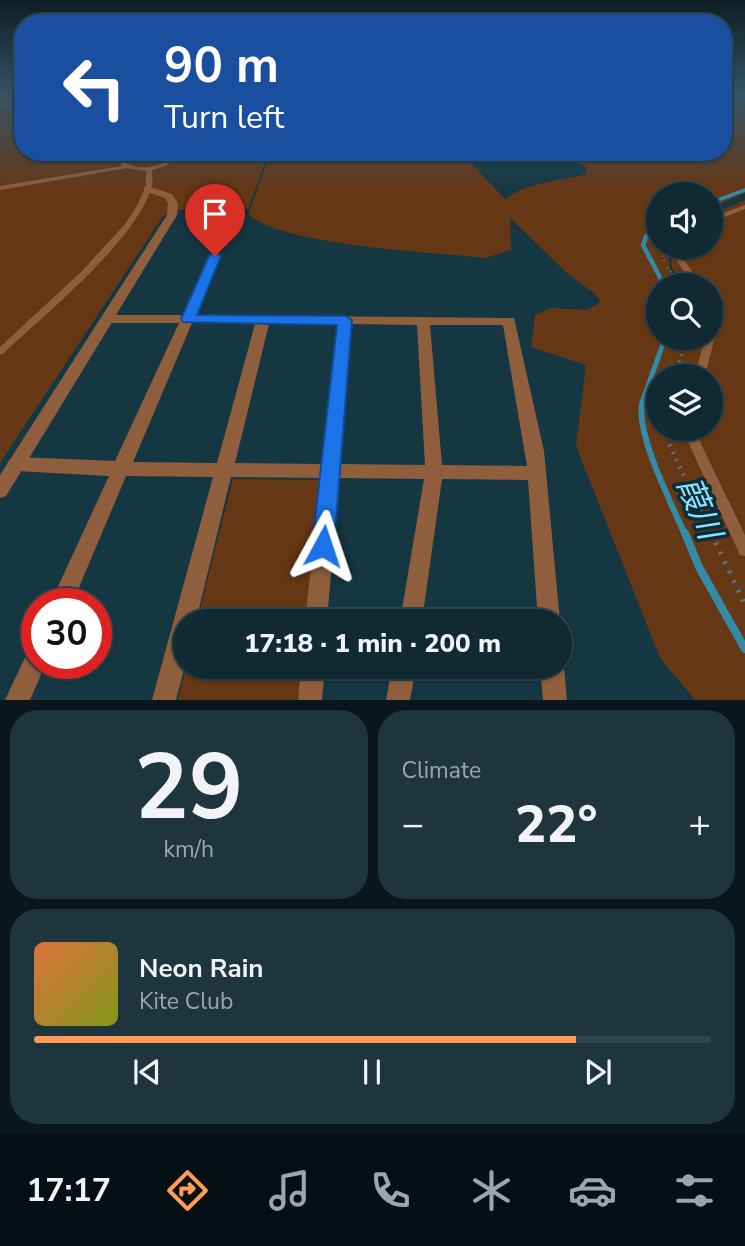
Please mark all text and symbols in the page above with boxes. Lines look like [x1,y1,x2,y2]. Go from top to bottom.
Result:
text: 90 m [164,32,279,99]
icon: left [49,42,140,133]
text: Turn left [164,96,284,139]
map controls [646,182,723,441]
button: sound [646,182,723,259]
pin [185,184,245,256]
icon: arrive [196,195,234,233]
button: search [646,273,723,350]
button: layers [646,364,723,441]
water label: 葭川 [667,470,732,549]
position arrow [286,509,360,583]
speed limit sign: 30 [21,588,112,679]
text: 17:18 · 1 min · 200 m [244,626,501,661]
text: 29 [134,726,243,850]
text: Climate [402,755,481,786]
text: 22° [515,789,597,860]
text: − [402,799,424,850]
text: + [688,799,711,850]
text: km/h [163,834,214,865]
text: Neon Rain [139,951,264,986]
text: Kite Club [139,986,233,1017]
icon: previous [128,1053,166,1091]
icon: pause [353,1053,391,1091]
icon: next [579,1053,617,1091]
icon: directions [163,1166,212,1215]
icon: music [265,1166,314,1215]
icon: phone [366,1166,415,1215]
icon: climate [467,1166,516,1215]
icon: car [568,1166,617,1215]
icon: filters [670,1166,719,1215]
text: 17:17 [26,1169,111,1212]

